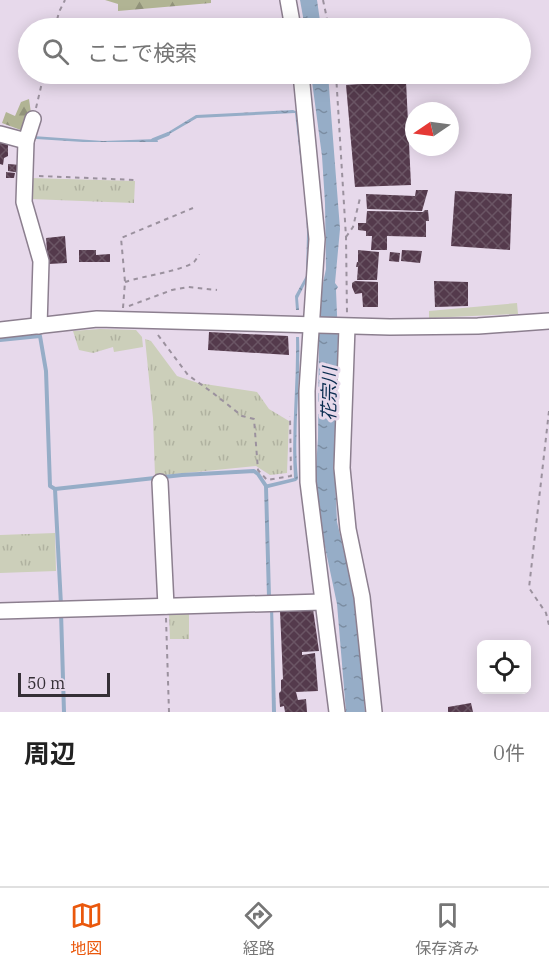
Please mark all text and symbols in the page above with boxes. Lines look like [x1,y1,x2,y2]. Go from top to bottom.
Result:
search box [18,18,531,84]
icon: search [39,35,72,68]
text: ここで検索 [87,38,197,67]
north arrow [405,102,459,156]
water label: 花宗川 [317,365,341,421]
map controls [477,640,531,694]
button: locate [477,640,531,694]
scale bar [18,670,110,698]
text: 50 m [27,673,65,693]
text: 周辺 [24,736,76,770]
text: 0件 [493,739,525,766]
tab: 地図 [70,899,103,959]
tab: 経路 [242,899,275,959]
tab: 保存済み [415,899,479,959]

